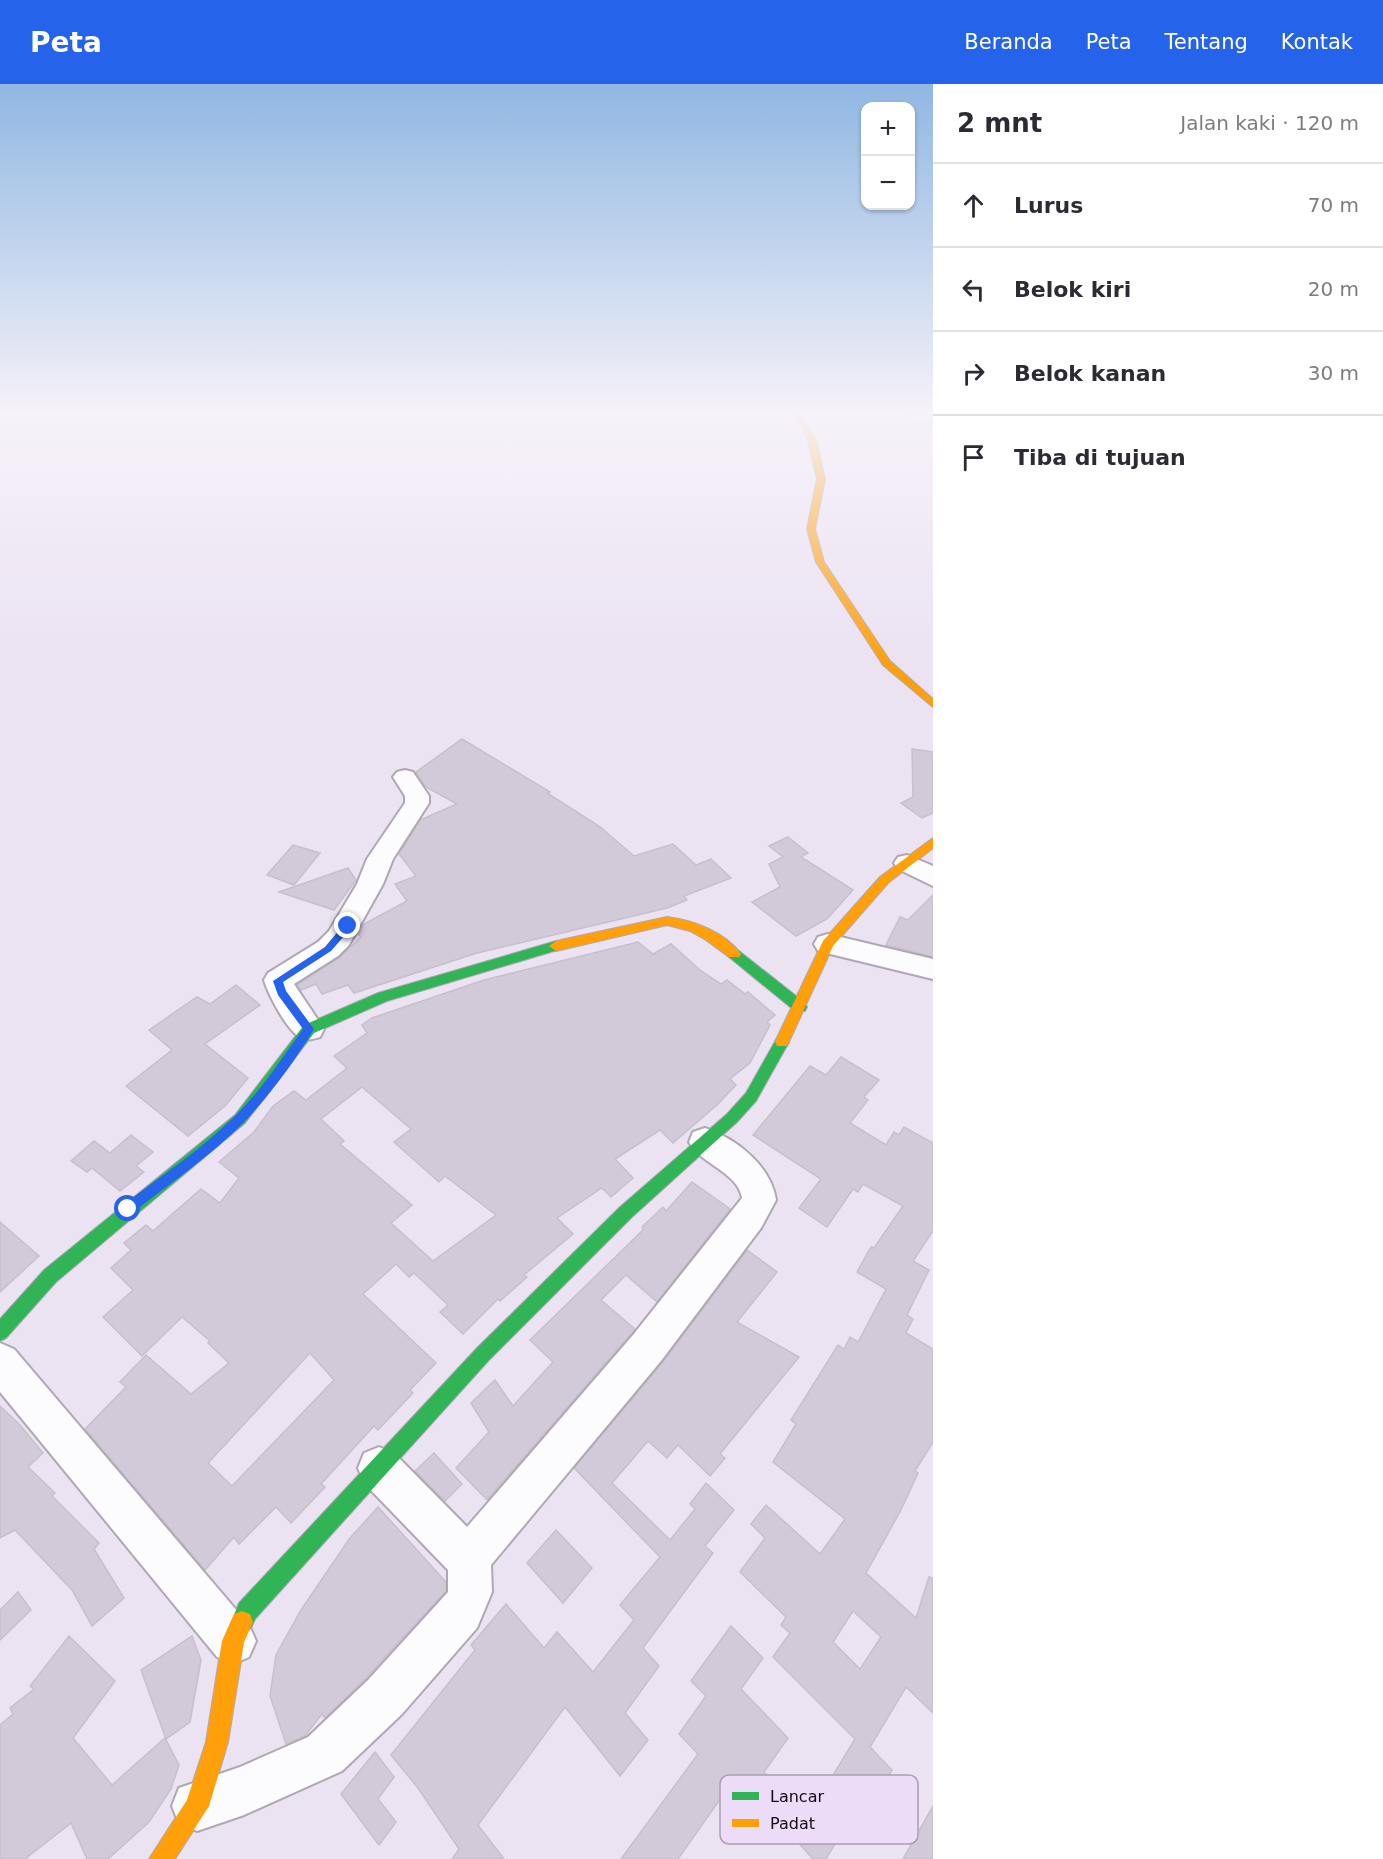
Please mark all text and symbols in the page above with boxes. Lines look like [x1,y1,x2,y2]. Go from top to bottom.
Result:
text: Peta [30,26,102,59]
text: Beranda [964,30,1053,54]
text: Peta [1086,30,1132,54]
text: Tentang [1165,30,1248,54]
text: Kontak [1281,30,1353,54]
map controls [861,102,915,210]
button: + [861,102,915,156]
text: 2 mnt [957,108,1042,138]
text: Jalan kaki · 120 m [1180,111,1359,135]
button: − [861,156,915,210]
icon: ahead [957,189,990,222]
text: Lurus [1014,193,1083,218]
text: 70 m [1308,193,1359,217]
icon: left [957,273,990,306]
text: Belok kiri [1014,277,1131,302]
text: 20 m [1308,277,1359,301]
icon: right [957,357,990,390]
text: Belok kanan [1014,361,1166,386]
text: 30 m [1308,361,1359,385]
icon: arrive [957,441,990,474]
text: Tiba di tujuan [1014,445,1186,470]
route end [334,912,360,938]
route start [114,1195,140,1221]
legend [720,1775,918,1844]
text: Lancar [770,1787,824,1806]
text: Padat [770,1814,815,1833]

